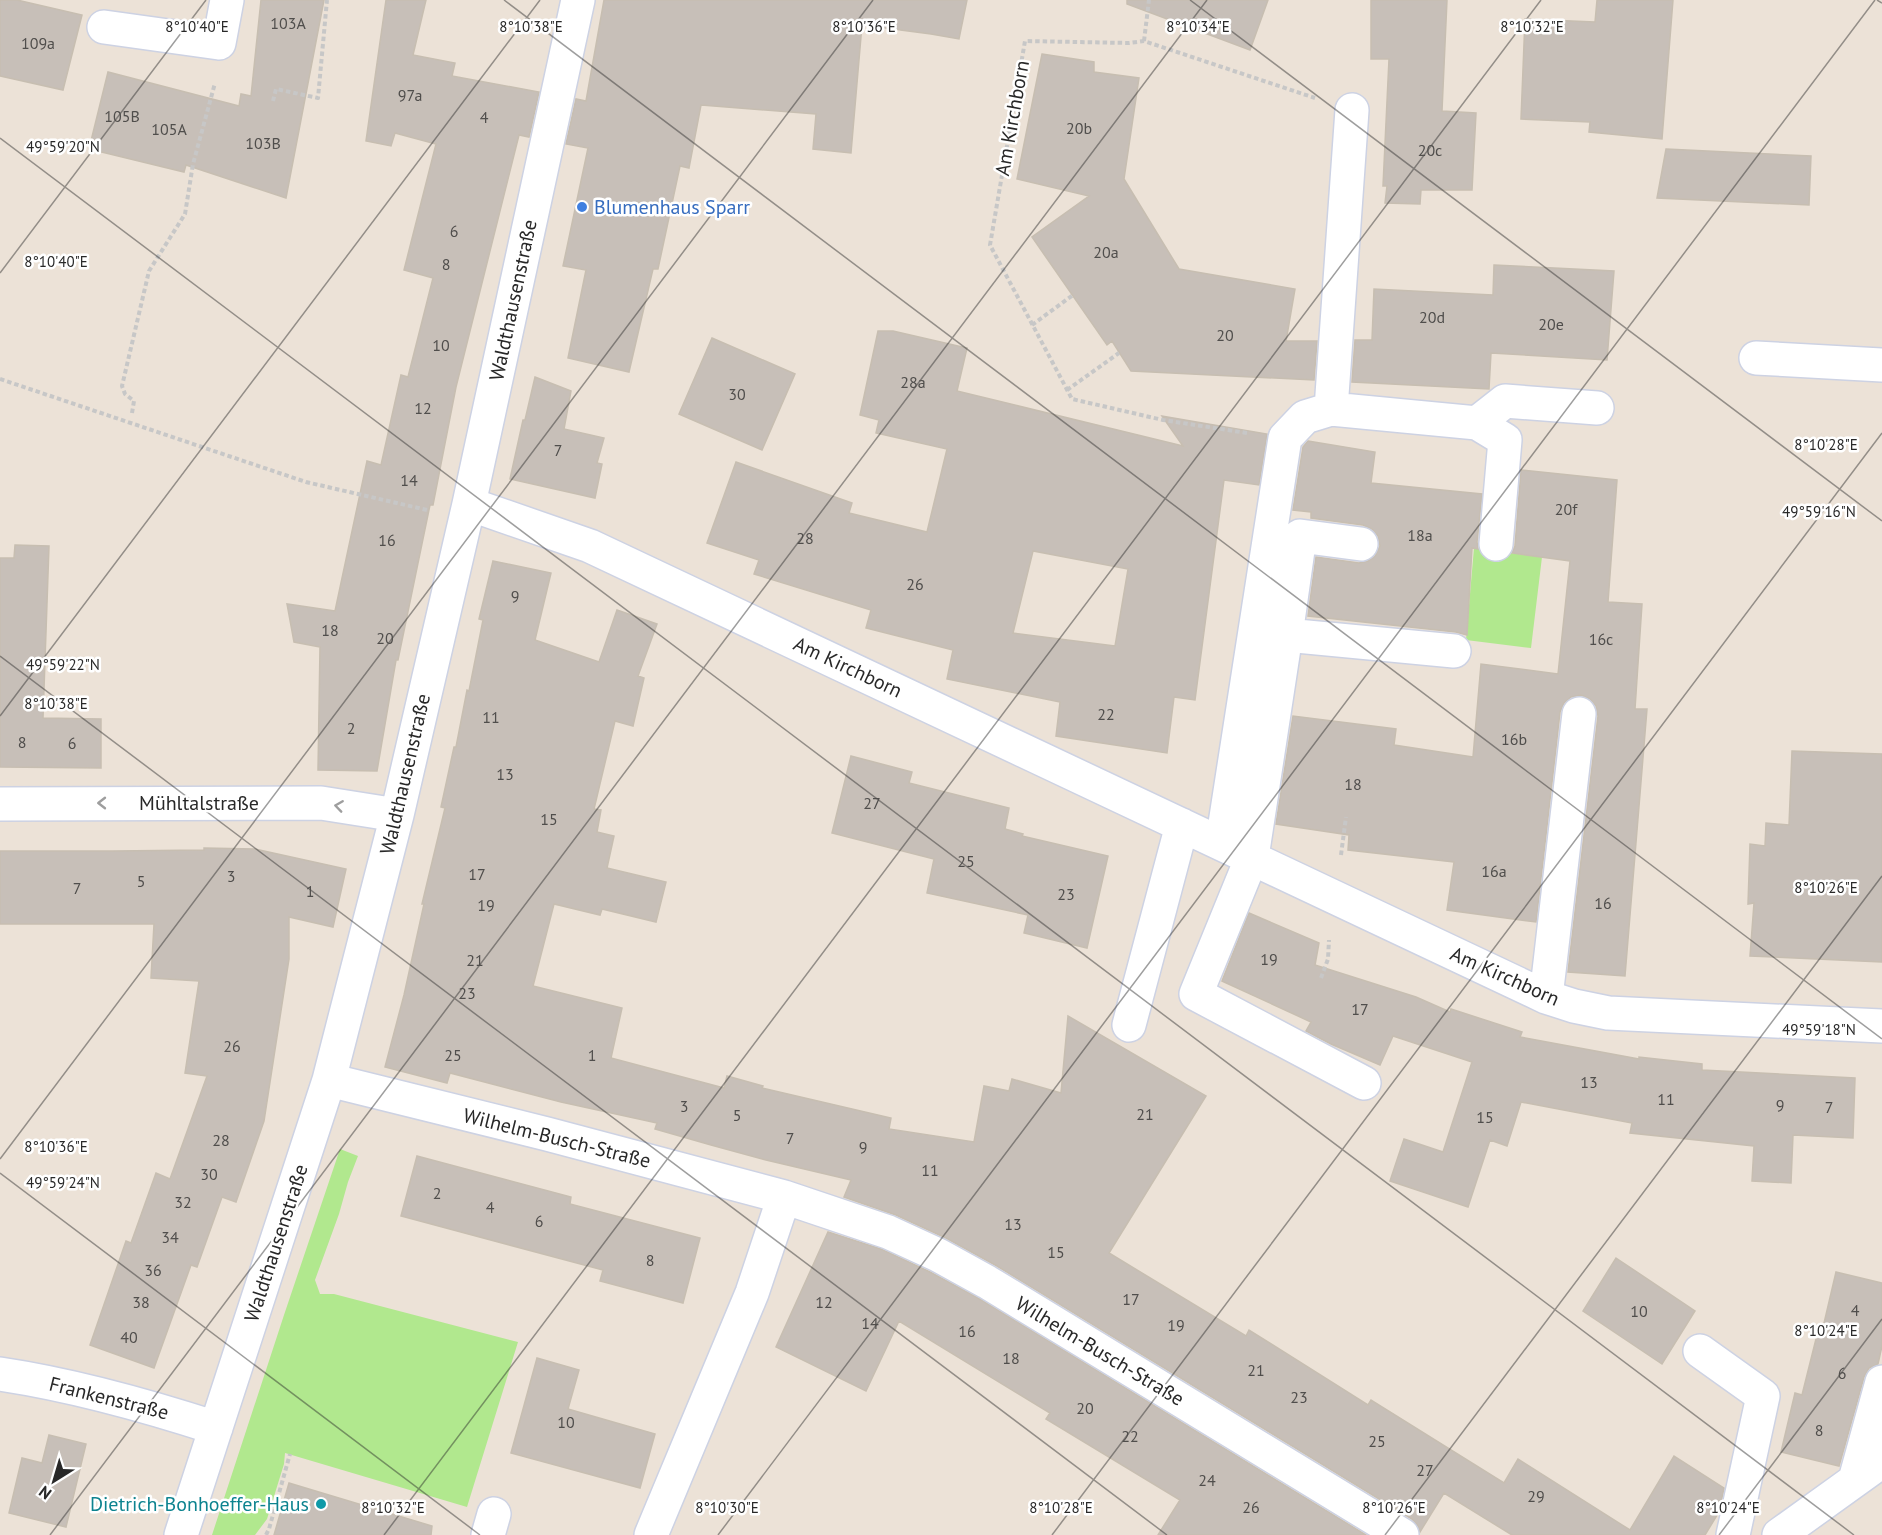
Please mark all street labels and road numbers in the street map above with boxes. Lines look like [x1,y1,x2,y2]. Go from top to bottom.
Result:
street label: Am Kirchborn [989,58,1035,178]
street label: Waldthausenstraße [483,217,543,383]
street label: Am Kirchborn [790,631,906,703]
street label: Waldthausenstraße [374,691,436,857]
street label: Mühltalstraße [139,790,259,816]
street label: Am Kirchborn [1446,940,1564,1012]
street label: Wilhelm-Busch-Straße [461,1102,653,1174]
street label: Waldthausenstraße [238,1161,314,1325]
street label: Wilhelm-Busch-Straße [1011,1290,1189,1412]
street label: Frankenstraße [46,1371,172,1425]

